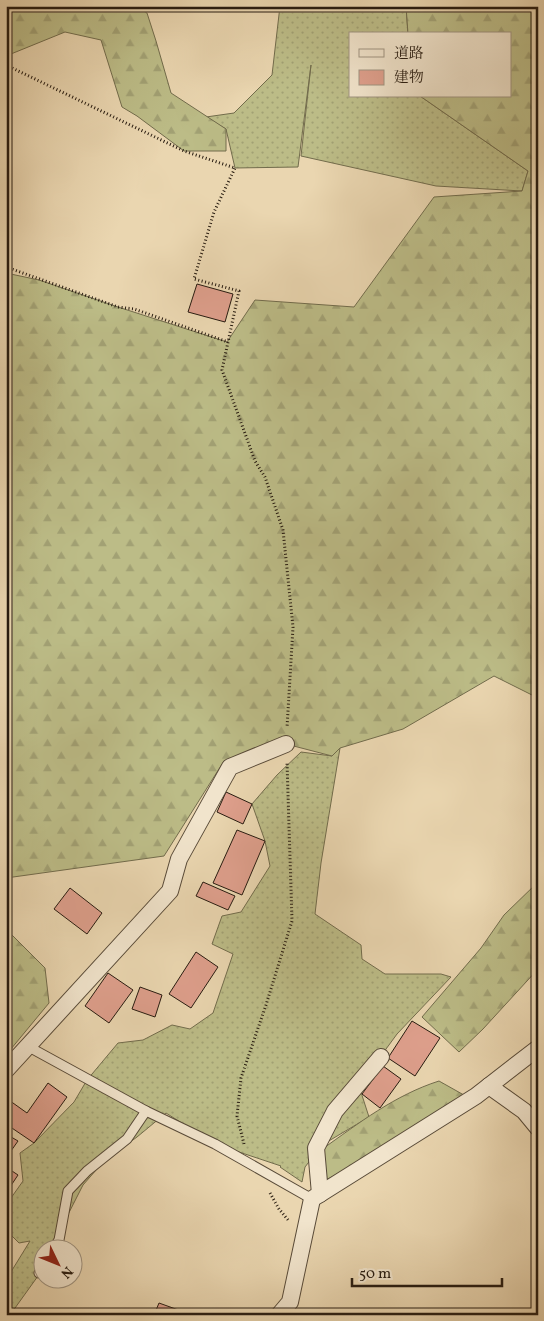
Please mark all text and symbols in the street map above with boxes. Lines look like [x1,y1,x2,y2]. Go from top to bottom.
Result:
legend [349,32,512,98]
text: 道路 [394,44,424,65]
text: 建物 [394,68,424,89]
north arrow [32,1238,82,1288]
scale bar [352,1256,502,1288]
text: N [56,1262,77,1282]
text: 50 m [359,1264,391,1285]

